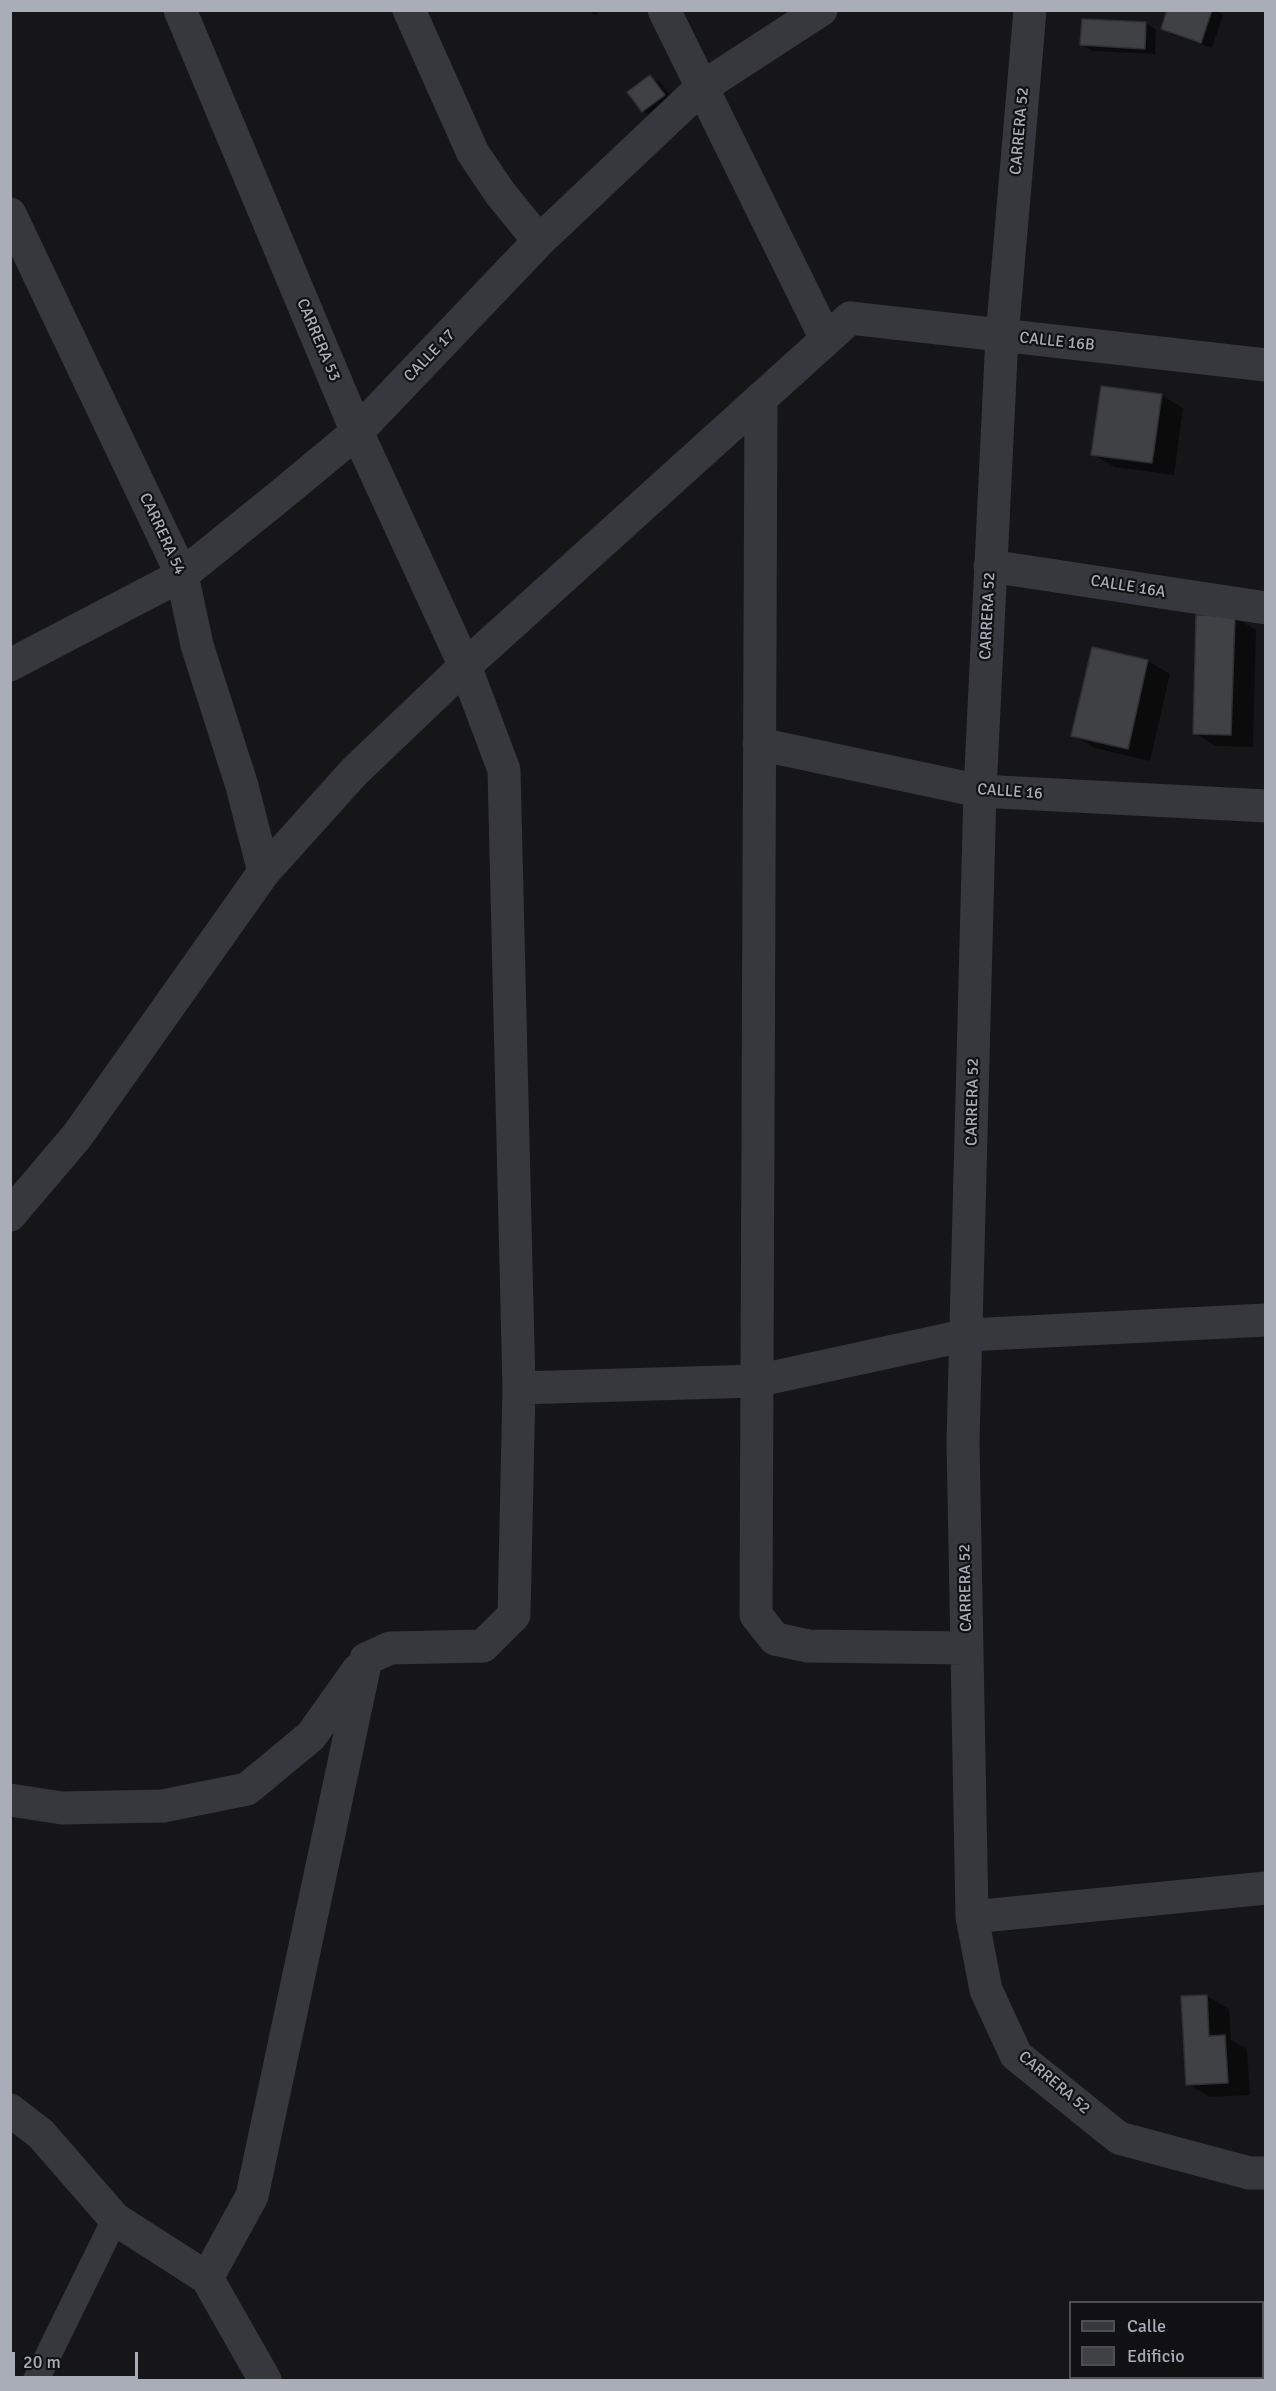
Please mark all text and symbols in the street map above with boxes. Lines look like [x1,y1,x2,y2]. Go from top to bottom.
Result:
street label: CARRERA 52 [1007,86,1033,176]
street label: CARRERA 53 [292,296,344,384]
street label: CALLE 17 [400,326,460,386]
street label: CALLE 16B [1019,329,1095,355]
street label: CARRERA 54 [135,490,189,578]
street label: CARRERA 52 [976,572,1000,660]
street label: CALLE 16A [1089,572,1167,602]
street label: CALLE 16 [977,780,1043,804]
street label: CARRERA 52 [963,1058,983,1146]
street label: CARRERA 52 [956,1544,976,1632]
street label: CARRERA 52 [1014,2047,1094,2119]
legend [1069,2301,1264,2379]
text: Calle [1127,2315,1166,2337]
scale bar [15,2340,141,2378]
text: Edificio [1127,2345,1185,2367]
text: 20 m [23,2351,61,2373]

